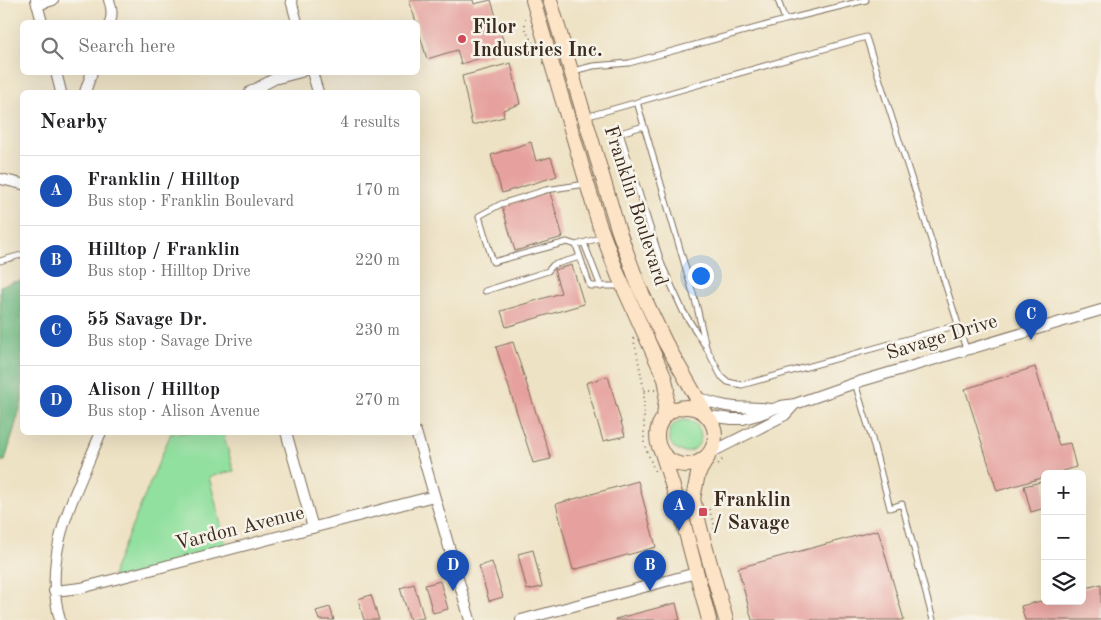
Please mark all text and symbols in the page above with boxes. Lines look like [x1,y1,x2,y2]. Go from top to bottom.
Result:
place label: Filor Industries Inc. [472,18,603,61]
search box [20,20,420,75]
marker: Filor Industries Inc. [456,33,468,45]
icon: search [38,34,66,62]
text: Search here [78,38,175,57]
text: Nearby [40,112,108,133]
text: 4 results [340,115,400,131]
street label: Franklin Boulevard [600,123,670,289]
text: Franklin / Hilltop [87,171,240,190]
text: A [50,183,62,199]
text: 170 m [355,183,400,199]
text: Bus stop · Franklin Boulevard [87,194,294,210]
text: Hilltop / Franklin [87,241,240,260]
text: B [50,253,62,269]
text: 220 m [355,253,400,269]
your location [688,263,714,289]
text: Bus stop · Hilltop Drive [87,264,251,280]
pin: C [1015,299,1047,340]
text: 55 Savage Dr. [87,311,207,330]
street label: Savage Drive [884,312,1000,364]
text: C [51,323,61,339]
text: 230 m [355,323,400,339]
text: Bus stop · Savage Drive [87,334,252,350]
text: Alison / Hilltop [87,381,220,400]
text: D [50,393,62,409]
text: 270 m [355,393,400,409]
text: Bus stop · Alison Avenue [87,404,260,420]
map controls [1041,470,1086,605]
button: + [1041,470,1086,515]
pin: A [663,490,695,531]
place label: Franklin / Savage [713,491,791,534]
street label: Vardon Avenue [173,503,307,555]
marker: Franklin / Savage [697,506,709,518]
button: − [1041,515,1086,560]
pin: D [437,550,469,591]
pin: B [634,550,666,591]
button: layers [1041,560,1086,605]

